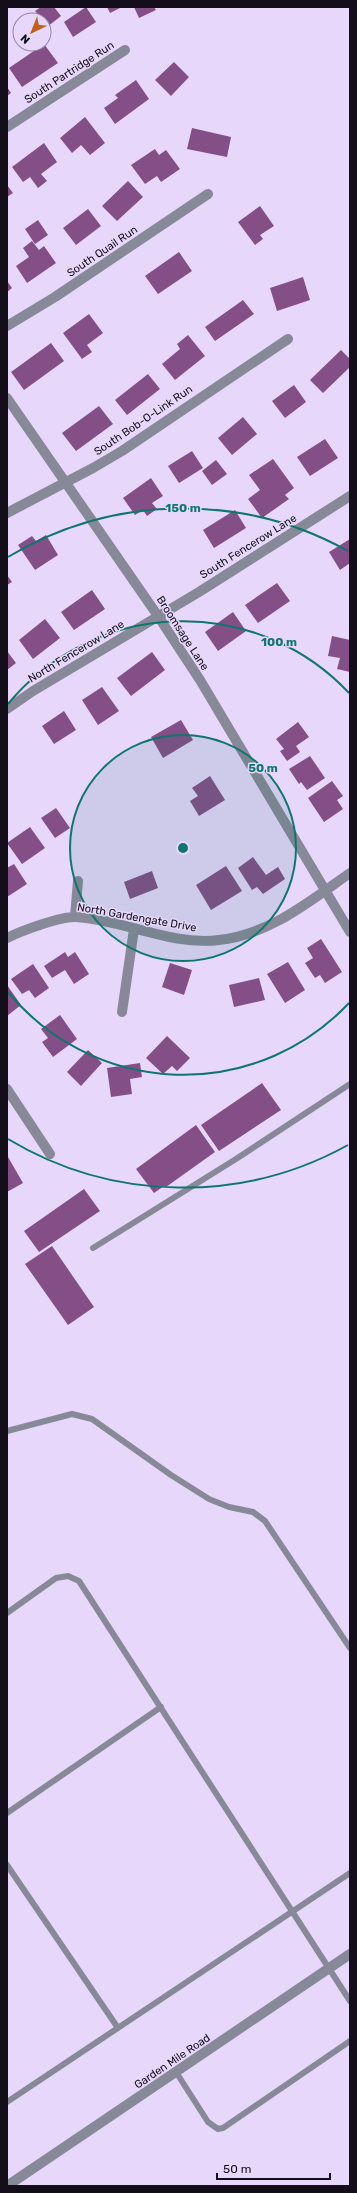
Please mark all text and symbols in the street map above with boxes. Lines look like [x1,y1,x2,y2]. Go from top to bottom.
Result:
north arrow [12,12,52,52]
text: N [18,31,33,46]
street label: South Partridge Run [22,39,117,106]
street label: South Quail Run [65,223,140,280]
street label: South Bob-O-Link Run [92,383,195,458]
text: 150 m [165,501,201,515]
street label: South Fencerow Lane [198,511,299,581]
street label: Broomsage Lane [154,594,211,673]
street label: North Fencerow Lane [26,618,127,685]
text: 100 m [261,635,297,649]
text: 50 m [248,761,278,775]
centre of rings [176,841,190,855]
street label: North Gardengate Drive [76,901,198,934]
street label: Garden Mile Road [132,2031,213,2092]
scale bar [217,2155,330,2181]
text: 50 m [223,2162,251,2176]

